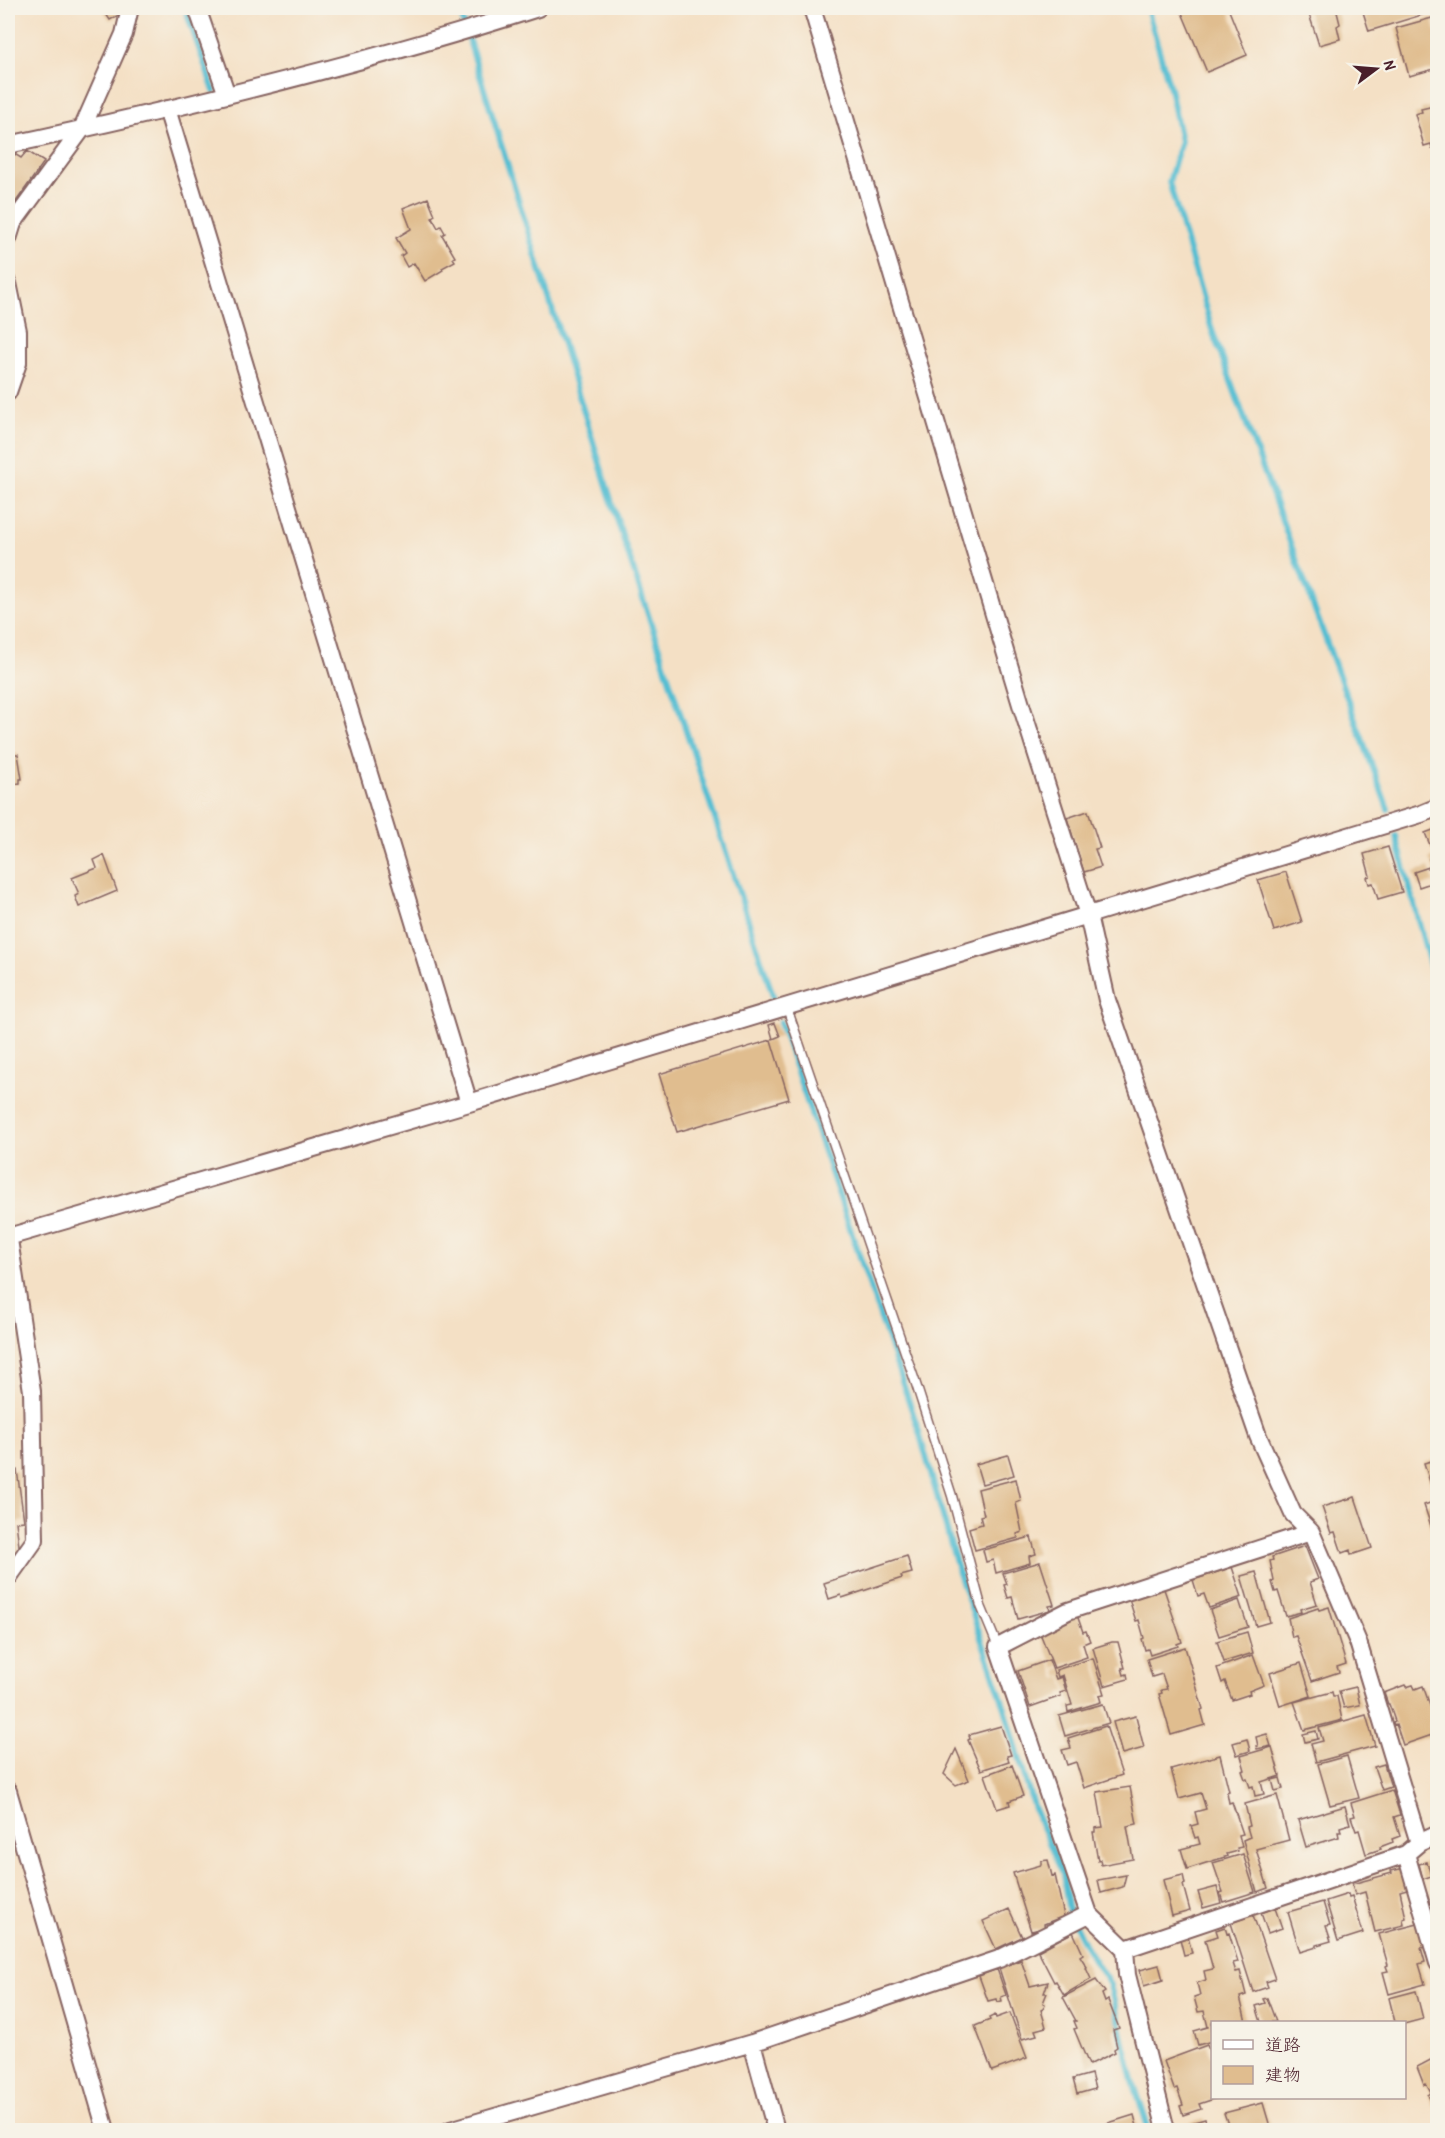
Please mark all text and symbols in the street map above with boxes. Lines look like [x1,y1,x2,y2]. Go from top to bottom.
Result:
north arrow [1346,39,1406,99]
text: N [1379,58,1402,72]
legend [1211,2021,1406,2099]
text: 道路 [1265,2032,1301,2057]
text: 建物 [1265,2062,1301,2087]

